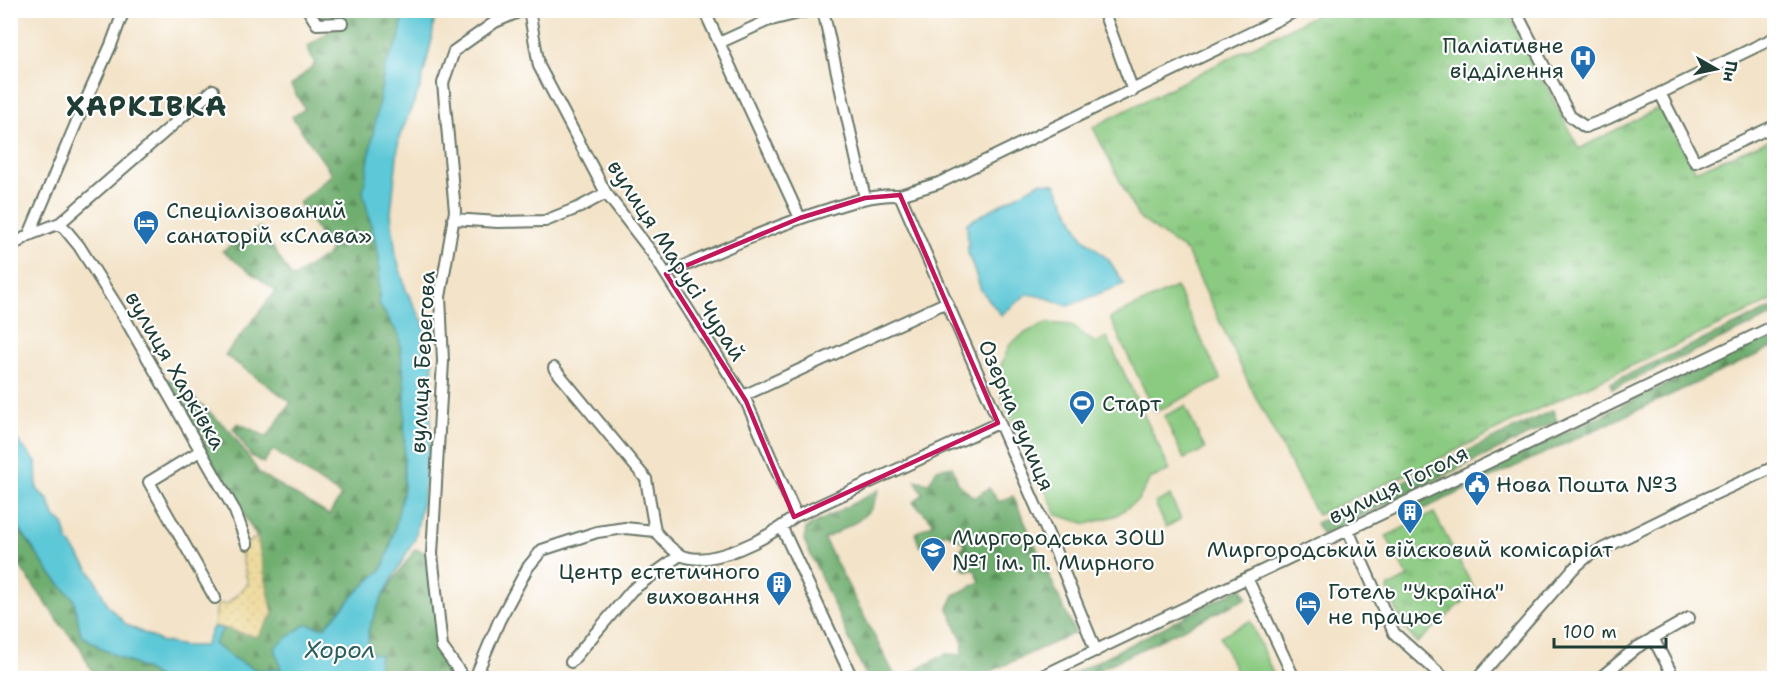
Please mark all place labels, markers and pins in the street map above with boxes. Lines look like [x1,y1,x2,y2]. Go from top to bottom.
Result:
place label: Паліативне відділення [1443,31,1564,85]
hospital icon: Паліативне відділення [1568,43,1598,81]
place label: Спеціалізований санаторій «Слава» [166,196,372,250]
hotel icon: Спеціалізований санаторій «Слава» [131,208,161,246]
sports icon: Старт [1067,388,1097,426]
place label: Старт [1102,389,1162,418]
public building icon: Нова Пошта №3 [1462,469,1492,507]
place label: Нова Пошта №3 [1496,470,1678,499]
building icon: Миргородський війсковий комісаріат [1395,497,1425,535]
place label: Миргородська ЗОШ №1 ім. П. Мирного [952,523,1165,577]
school or university icon: Миргородська ЗОШ №1 ім. П. Мирного [918,535,948,573]
place label: Миргородський війсковий комісаріат [1207,535,1614,564]
place label: Центр естетичного виховання [559,557,760,611]
building icon: Центр естетичного виховання [764,569,794,607]
place label: Готель "Україна" не працює [1328,577,1504,631]
hotel icon: Готель "Україна" не працює [1293,589,1323,627]

